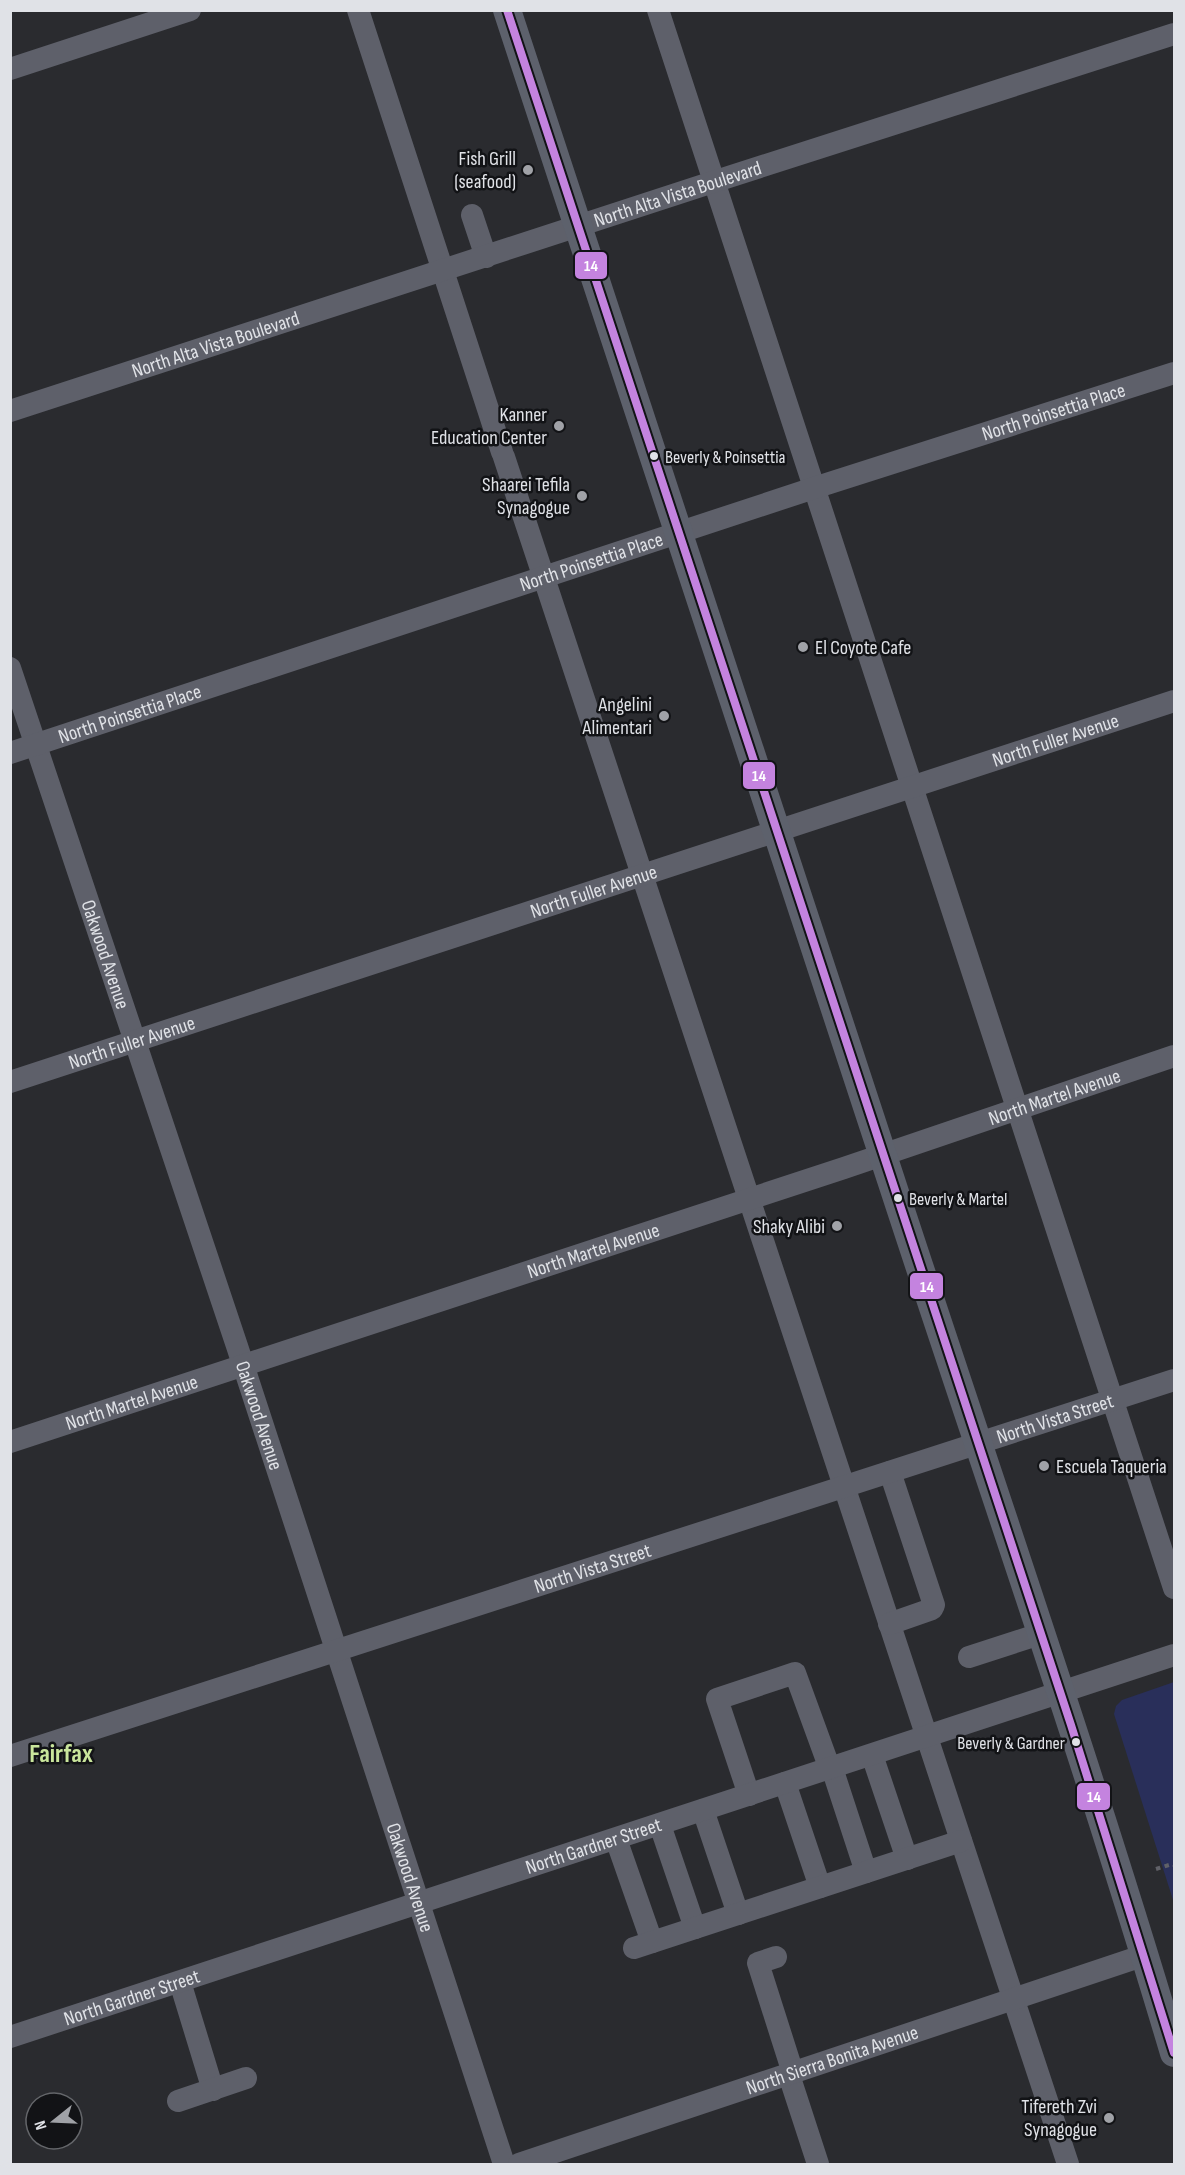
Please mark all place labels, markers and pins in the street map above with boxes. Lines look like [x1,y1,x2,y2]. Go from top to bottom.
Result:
place label: Fish Grill (seafood) [454,147,516,194]
marker: Fish Grill (seafood) [521,163,535,177]
place label: Kanner Education Center [431,403,547,450]
marker: Kanner Education Center [552,419,566,433]
place label: Beverly & Poinsettia [665,447,786,468]
marker: Beverly & Poinsettia [648,450,660,462]
place label: Shaarei Tefila Synagogue [482,473,570,520]
marker: Shaarei Tefila Synagogue [575,489,589,503]
place label: El Coyote Cafe [815,636,911,660]
marker: El Coyote Cafe [796,640,810,654]
place label: Angelini Alimentari [582,693,652,740]
marker: Angelini Alimentari [657,709,671,723]
place label: Beverly & Martel [909,1189,1007,1210]
marker: Beverly & Martel [892,1192,904,1204]
place label: Shaky Alibi [753,1215,825,1239]
marker: Shaky Alibi [830,1219,844,1233]
place label: Escuela Taqueria [1056,1455,1167,1479]
marker: Escuela Taqueria [1037,1459,1051,1473]
place label: Beverly & Gardner [957,1733,1065,1754]
marker: Beverly & Gardner [1070,1736,1082,1748]
place label: Tifereth Zvi Synagogue [1021,2095,1097,2142]
marker: Tifereth Zvi Synagogue [1102,2111,1116,2125]

